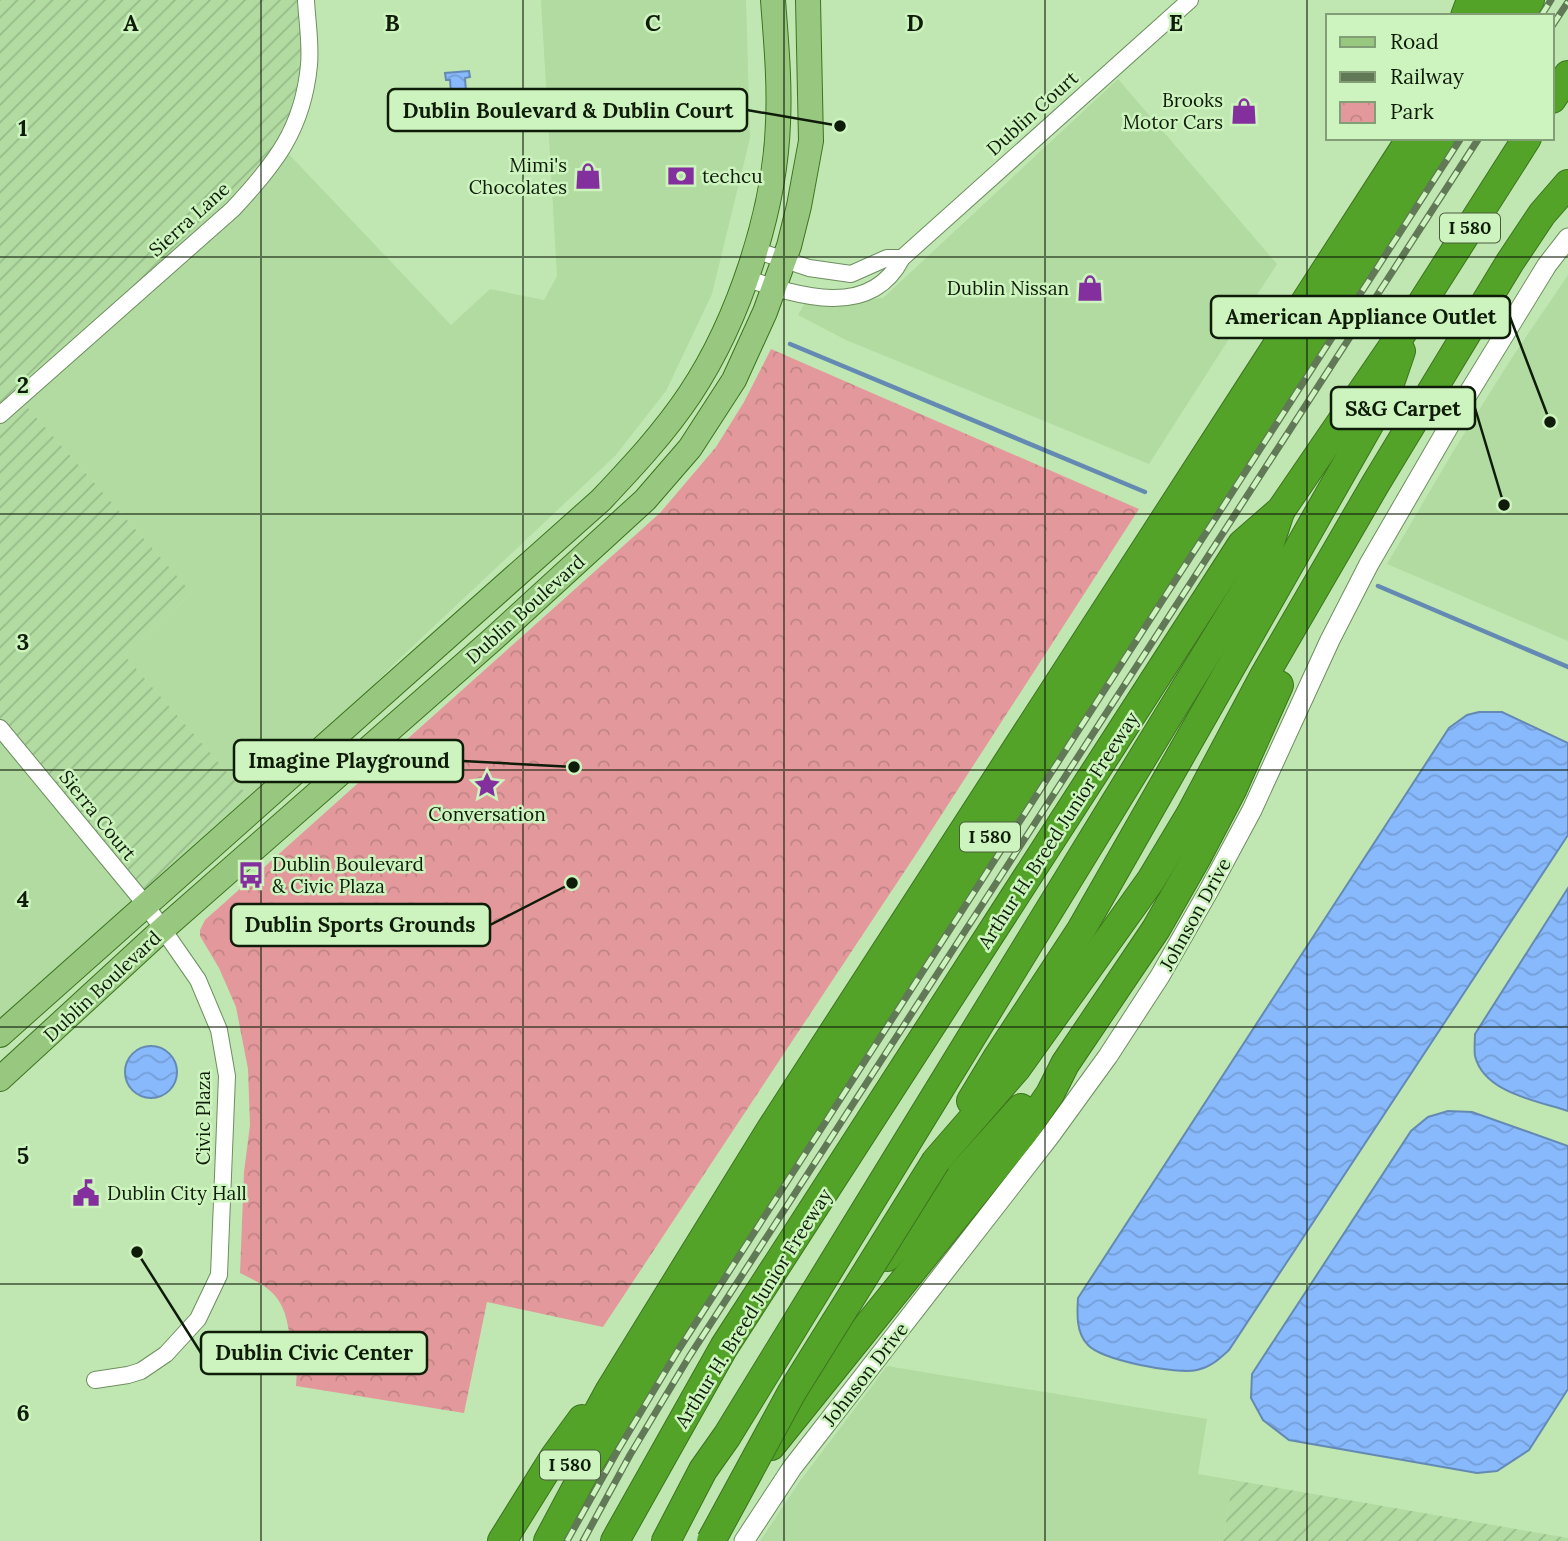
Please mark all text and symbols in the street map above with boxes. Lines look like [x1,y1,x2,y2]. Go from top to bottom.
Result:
text: A [123,8,139,37]
text: B [384,8,400,37]
text: C [645,8,661,37]
text: D [906,8,924,37]
text: E [1169,8,1183,37]
legend [1326,14,1554,140]
text: Road [1390,28,1439,55]
text: Railway [1390,63,1464,90]
street label: Dublin Court [981,65,1083,160]
place label: Brooks Motor Cars [1123,88,1223,134]
callout: Dublin Boulevard & Dublin Court [388,89,747,131]
shop icon: Brooks Motor Cars [1229,96,1259,126]
text: Dublin Boulevard & Dublin Court [403,97,734,124]
text: Park [1390,98,1434,125]
text: 1 [18,113,28,142]
place label: Mimi's Chocolates [469,153,567,199]
shop icon: Mimi's Chocolates [573,161,603,191]
bank icon: techcu [666,161,696,191]
place label: techcu [702,164,763,188]
street label: Sierra Lane [144,176,234,262]
road number: I 580 [1440,213,1500,242]
shop icon: Dublin Nissan [1075,273,1105,303]
place label: Dublin Nissan [947,276,1069,300]
callout: American Appliance Outlet [1211,296,1510,338]
text: American Appliance Outlet [1226,303,1497,330]
text: 2 [17,370,29,399]
callout: S&G Carpet [1331,387,1475,429]
text: S&G Carpet [1345,395,1461,422]
street label: Dublin Boulevard [461,549,589,669]
text: 3 [17,627,29,656]
street label: Arthur H. Breed Junior Freeway [972,707,1144,954]
callout: Imagine Playground [234,740,463,782]
text: Imagine Playground [248,747,450,774]
street label: Sierra Court [54,765,142,865]
place icon: Conversation [472,770,502,800]
place label: Conversation [428,802,546,826]
road number: I 580 [960,822,1020,852]
place label: Dublin Boulevard & Civic Plaza [272,852,424,898]
street label: Johnson Drive [1154,854,1236,975]
bus stop icon: Dublin Boulevard & Civic Plaza [236,860,266,890]
text: 4 [17,884,29,913]
callout: Dublin Sports Grounds [231,904,490,946]
text: Dublin Sports Grounds [244,911,476,938]
street label: Dublin Boulevard [38,925,166,1047]
street label: Civic Plaza [191,1071,215,1165]
text: 5 [17,1141,29,1170]
public building icon: Dublin City Hall [71,1178,101,1208]
place label: Dublin City Hall [107,1181,247,1205]
street label: Arthur H. Breed Junior Freeway [669,1184,837,1433]
street label: Johnson Drive [816,1317,913,1431]
callout: Dublin Civic Center [201,1332,427,1374]
text: Dublin Civic Center [215,1339,413,1366]
text: 6 [16,1398,30,1427]
road number: I 580 [540,1450,600,1480]

